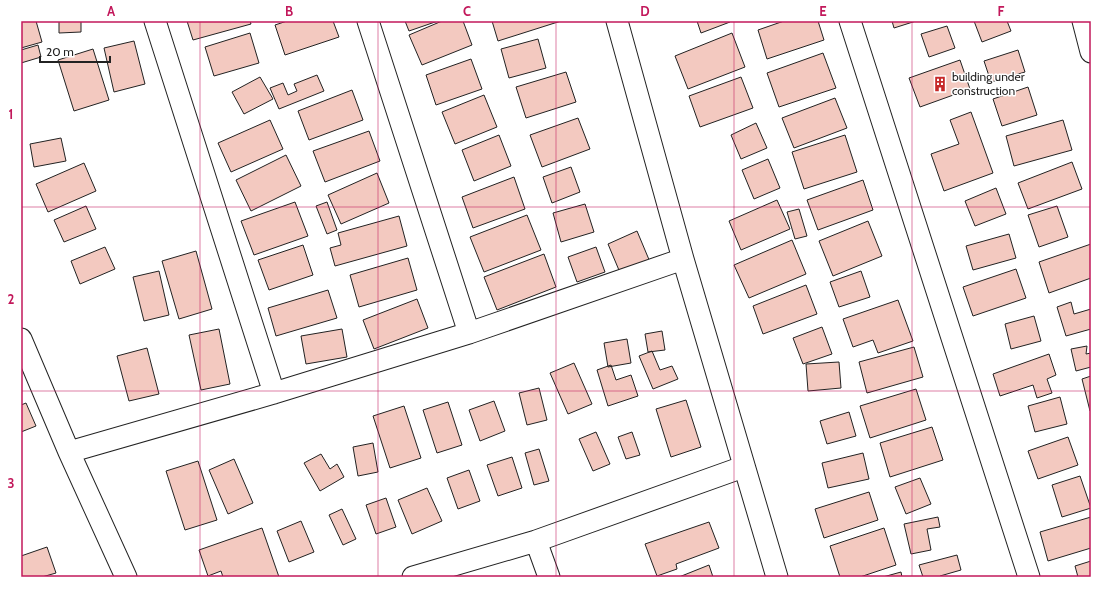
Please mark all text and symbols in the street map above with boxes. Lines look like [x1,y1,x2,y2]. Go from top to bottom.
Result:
text: A [107,3,116,19]
text: B [285,3,293,19]
text: C [463,3,471,19]
text: D [640,3,650,19]
text: E [819,3,827,19]
text: F [998,3,1005,19]
scale bar [40,38,110,64]
text: 20 m [46,44,74,59]
place label: building under construction [952,69,1025,98]
building icon: building under construction [931,75,949,93]
text: 1 [9,106,13,122]
text: 2 [8,291,15,307]
text: 3 [7,475,15,491]

